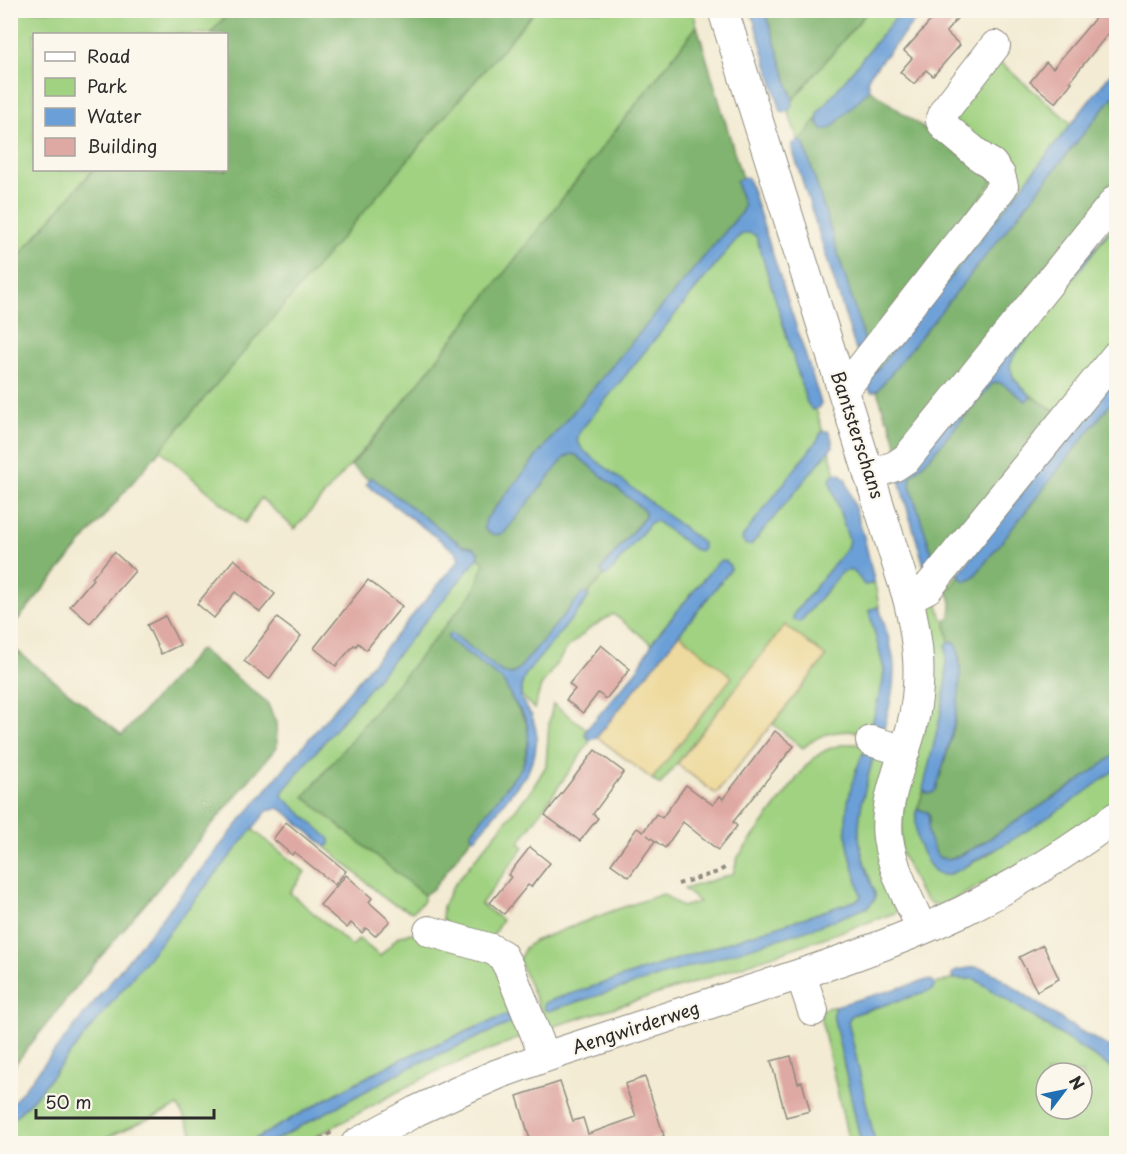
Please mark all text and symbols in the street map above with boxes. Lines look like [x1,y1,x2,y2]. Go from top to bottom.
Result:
legend [33,33,228,171]
text: Road [87,42,131,69]
text: Park [87,72,127,99]
text: Water [87,102,142,129]
text: Building [87,132,157,159]
street label: Bantsterschans [825,367,892,502]
street label: Aengwirderweg [568,993,703,1060]
north arrow [1034,1061,1094,1121]
text: N [1064,1071,1091,1094]
scale bar [36,1082,214,1120]
text: 50 m [45,1088,92,1115]

